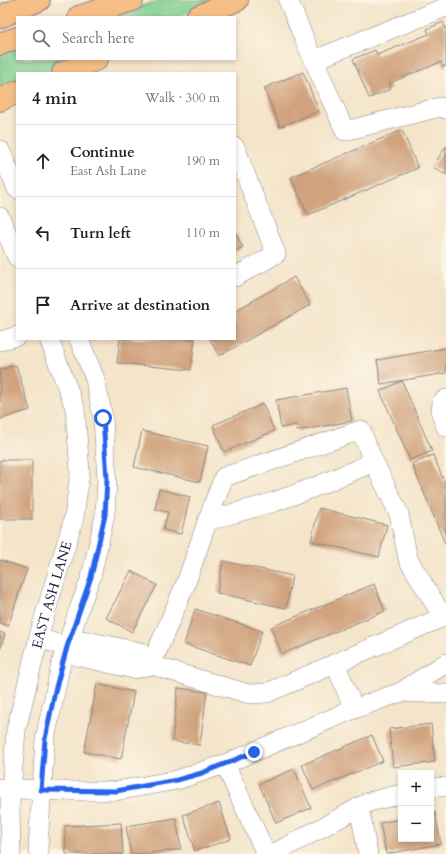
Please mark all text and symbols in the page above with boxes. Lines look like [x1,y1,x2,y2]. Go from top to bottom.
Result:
search box [16,16,236,60]
icon: search [30,27,52,49]
text: Search here [62,28,135,48]
text: 4 min [32,87,77,110]
text: Walk · 300 m [145,89,220,107]
text: Continue [70,142,135,162]
icon: ahead [32,150,54,172]
text: 190 m [186,152,220,170]
text: East Ash Lane [70,162,147,180]
icon: left [32,222,54,244]
text: Turn left [70,223,131,243]
text: 110 m [186,224,220,242]
icon: arrive [32,294,54,316]
text: Arrive at destination [70,295,210,315]
route start [94,409,112,427]
street label: EAST ASH LANE [27,538,76,651]
route end [245,743,263,761]
map controls [398,770,434,842]
button: + [398,770,434,806]
button: − [398,806,434,842]

